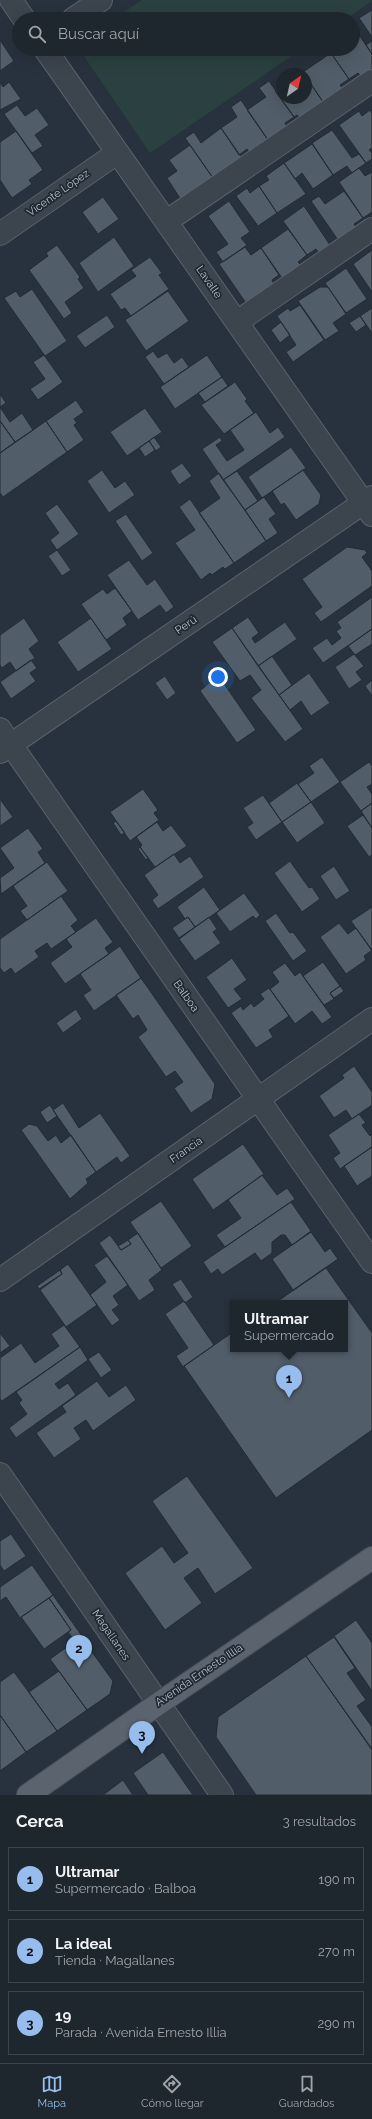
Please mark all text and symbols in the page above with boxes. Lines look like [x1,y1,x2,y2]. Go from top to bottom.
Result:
search box [12,12,360,56]
icon: search [26,23,48,45]
text: Buscar aquí [58,25,139,43]
north arrow [276,68,312,104]
street label: Vicente López [24,166,92,219]
street label: Lavalle [193,263,225,301]
street label: Perú [173,613,199,637]
your location [208,667,228,687]
street label: Balboa [170,978,202,1014]
street label: Francia [167,1134,205,1166]
popup [230,1300,348,1352]
text: Ultramar [244,1310,308,1328]
text: Supermercado [244,1328,334,1343]
pin: 1 [276,1365,302,1398]
street label: Magallanes [89,1607,133,1663]
pin: 2 [66,1635,92,1668]
street label: Avenida Ernesto Illia [153,1641,245,1709]
pin: 3 [129,1721,155,1754]
text: Cerca [16,1811,64,1831]
text: 3 resultados [283,1814,356,1829]
text: Ultramar [55,1863,119,1881]
text: 1 [27,1872,33,1887]
text: 190 m [319,1872,355,1887]
text: Supermercado · Balboa [55,1881,196,1896]
text: La ideal [55,1935,112,1953]
text: 2 [26,1944,34,1959]
text: 270 m [318,1944,355,1959]
text: Tienda · Magallanes [55,1953,174,1968]
text: 19 [55,2007,71,2025]
text: 3 [26,2016,34,2031]
text: 290 m [317,2016,355,2031]
text: Parada · Avenida Ernesto Illia [55,2025,227,2040]
tab: Mapa [38,2073,66,2110]
tab: Cómo llegar [141,2073,204,2110]
tab: Guardados [279,2073,334,2110]

